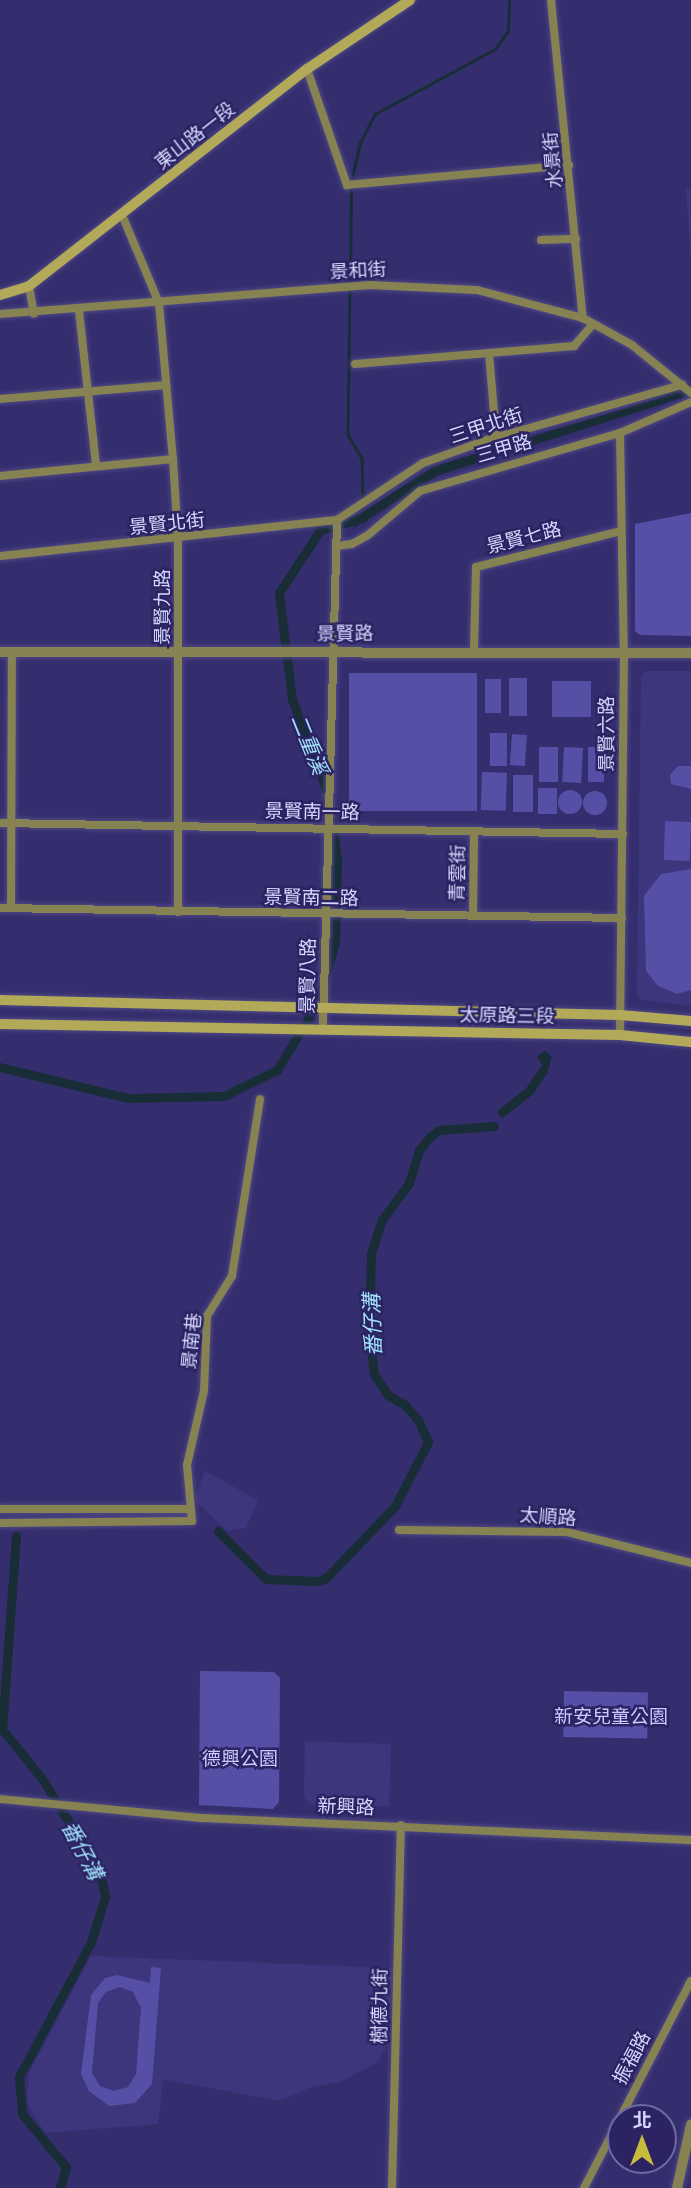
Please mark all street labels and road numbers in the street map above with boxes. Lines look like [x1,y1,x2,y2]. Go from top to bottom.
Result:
street label: 東山路一段 [151,98,239,174]
street label: 水景街 [539,131,567,189]
street label: 景和街 [329,258,387,284]
street label: 三甲北街 [446,403,526,449]
street label: 三甲路 [473,430,535,468]
street label: 景賢北街 [128,509,206,539]
street label: 景賢七路 [484,518,564,558]
street label: 景賢九路 [152,569,174,645]
street label: 景賢路 [316,622,374,646]
street label: 景賢六路 [596,696,618,772]
street label: 景賢南一路 [264,800,360,824]
street label: 青雲街 [446,844,470,902]
street label: 景賢南二路 [263,886,359,910]
street label: 景賢八路 [296,938,320,1014]
street label: 太原路三段 [459,1004,555,1028]
street label: 景南巷 [178,1311,206,1371]
street label: 太順路 [519,1504,577,1530]
street label: 新興路 [317,1795,375,1819]
street label: 樹德九街 [368,1968,392,2044]
street label: 振福路 [609,2027,655,2089]

